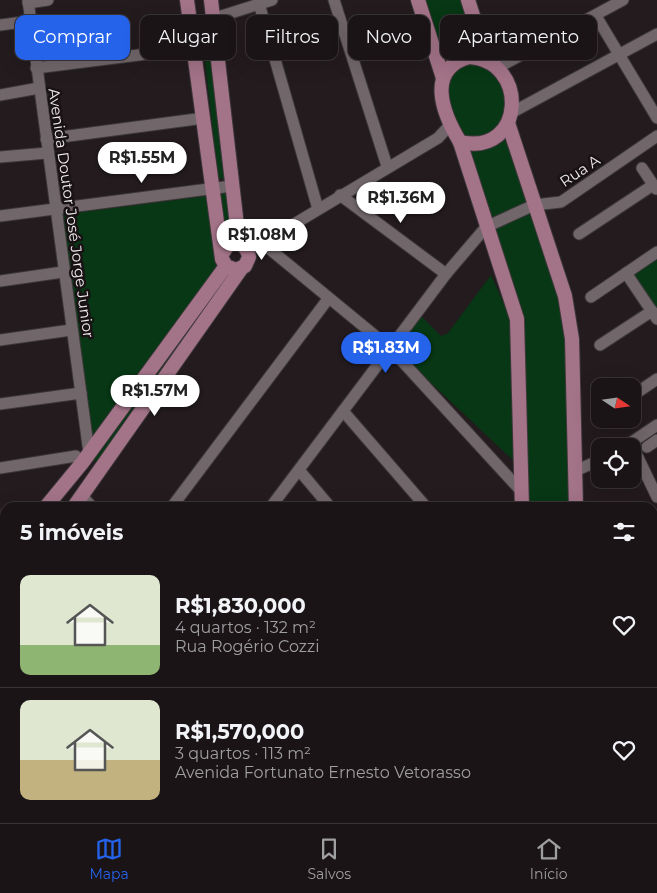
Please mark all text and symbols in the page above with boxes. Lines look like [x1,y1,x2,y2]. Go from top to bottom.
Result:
chip: Comprar [15,15,130,60]
chip: Alugar [140,15,236,60]
chip: Filtros [246,15,338,60]
chip: Novo [348,15,430,60]
chip: Apartamento [440,15,597,60]
street label: Avenida Doutor José Jorge Junior [45,87,98,339]
pin: R$1.55M [96,142,188,184]
text: R$1.55M [109,148,175,167]
street label: Rua A [556,150,604,191]
pin: R$1.36M [355,182,447,224]
text: R$1.36M [367,188,435,207]
pin: R$1.08M [216,218,308,261]
text: R$1.08M [228,225,296,244]
pin: R$1.83M [340,332,432,374]
text: R$1.83M [352,338,420,357]
pin: R$1.57M [109,374,201,417]
north arrow [591,378,641,428]
map controls [591,378,641,488]
text: R$1.57M [122,381,188,400]
button: locate [591,438,641,488]
icon: filters [610,518,638,546]
text: 5 imóveis [20,520,123,545]
text: R$1,830,000 [175,593,306,618]
icon: home [60,595,120,655]
icon: heart [610,611,638,639]
text: 4 quartos · 132 m² [175,618,316,637]
text: Rua Rogério Cozzi [175,637,320,656]
text: R$1,570,000 [175,719,304,744]
icon: home [60,720,120,780]
icon: heart [610,736,638,764]
text: 3 quartos · 113 m² [175,744,311,763]
text: Avenida Fortunato Ernesto Vetorasso [175,763,471,782]
tab: Mapa [89,835,129,883]
tab: Salvos [307,835,351,883]
tab: Início [530,835,568,883]

